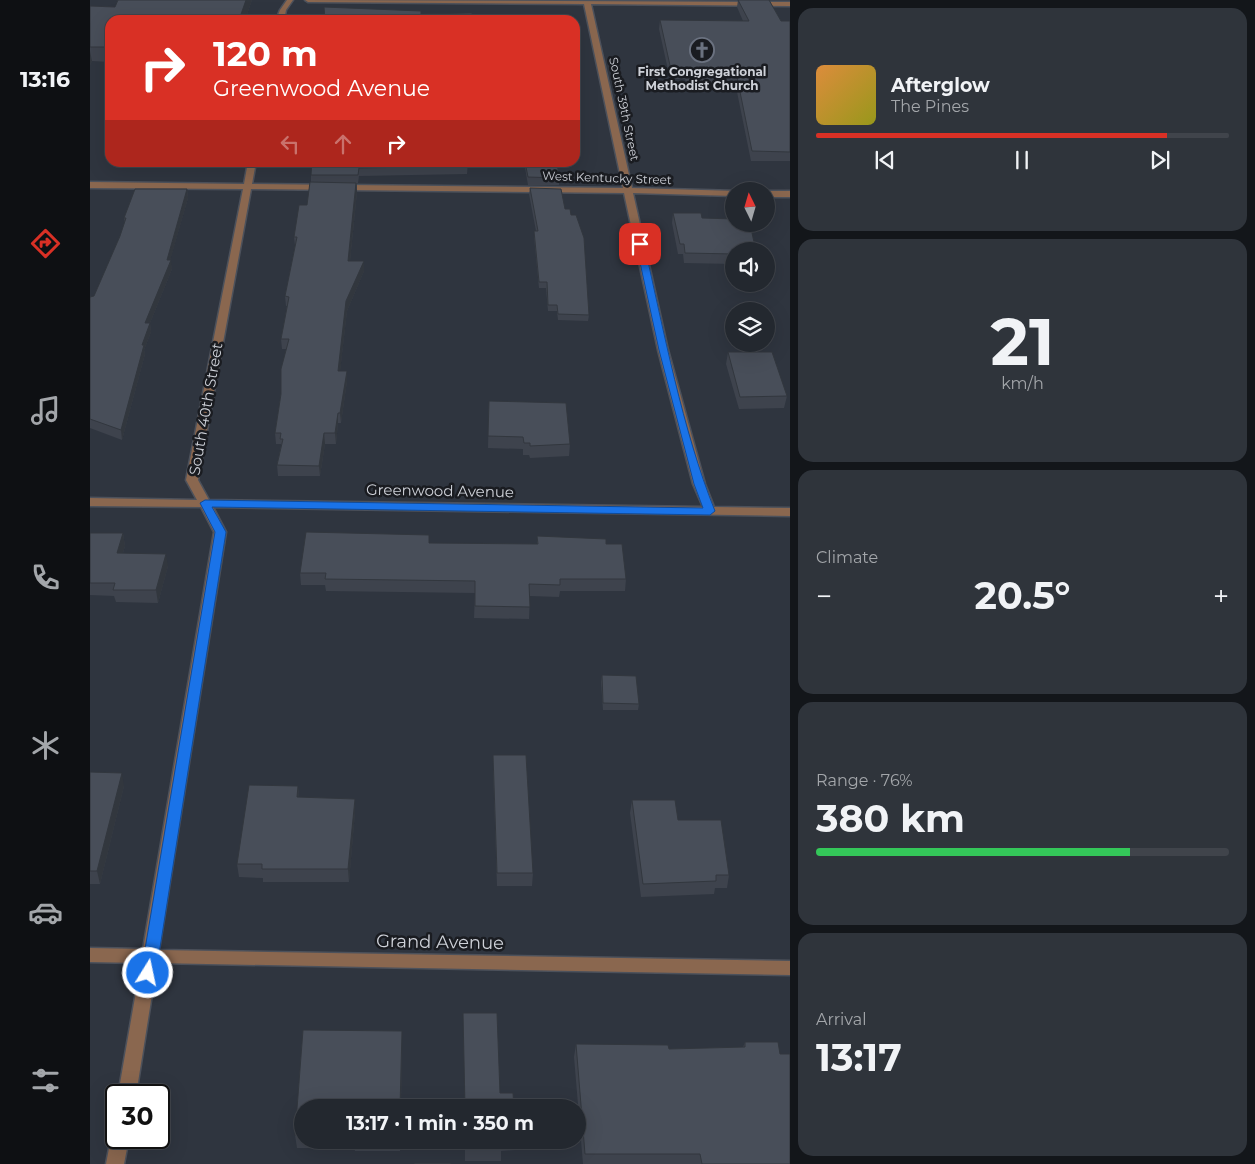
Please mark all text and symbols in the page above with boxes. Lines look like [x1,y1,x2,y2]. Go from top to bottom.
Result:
text: 120 m [213,32,318,75]
icon: right [130,35,195,100]
church icon: First Congregational Methodist Church [689,37,715,63]
street label: South 39th Street [606,56,643,162]
place label: First Congregational Methodist Church [638,64,766,93]
text: 13:16 [20,66,70,93]
text: Afterglow [891,74,990,97]
text: Greenwood Avenue [213,75,430,102]
text: The Pines [891,97,969,116]
icon: left [276,130,304,158]
icon: ahead [329,130,357,158]
icon: right [382,130,410,158]
icon: previous [871,146,899,174]
icon: pause [1008,146,1036,174]
icon: next [1146,146,1174,174]
street label: West Kentucky Street [542,168,672,187]
north arrow [725,182,775,232]
map controls [725,182,775,352]
pin [619,223,661,265]
icon: directions [28,226,63,261]
icon: arrive [626,230,654,258]
button: sound [725,242,775,292]
button: layers [725,302,775,352]
text: 21 [991,302,1054,381]
street label: South 40th Street [184,341,227,477]
text: km/h [1001,374,1044,393]
icon: music [28,393,63,428]
street label: Greenwood Avenue [366,480,514,501]
text: Climate [816,548,878,567]
icon: phone [28,560,63,595]
text: 20.5° [975,572,1070,619]
text: − [816,579,832,613]
text: + [1213,579,1229,613]
icon: climate [28,728,63,763]
text: Range · 76% [816,771,913,790]
text: 380 km [816,795,965,842]
icon: car [28,895,63,930]
street label: Grand Avenue [376,930,504,954]
position arrow [121,946,173,998]
text: Arrival [816,1010,866,1029]
text: 13:17 [816,1034,902,1081]
icon: filters [28,1063,63,1098]
speed limit sign: 30 [105,1084,170,1149]
text: 13:17 · 1 min · 350 m [346,1112,534,1135]

